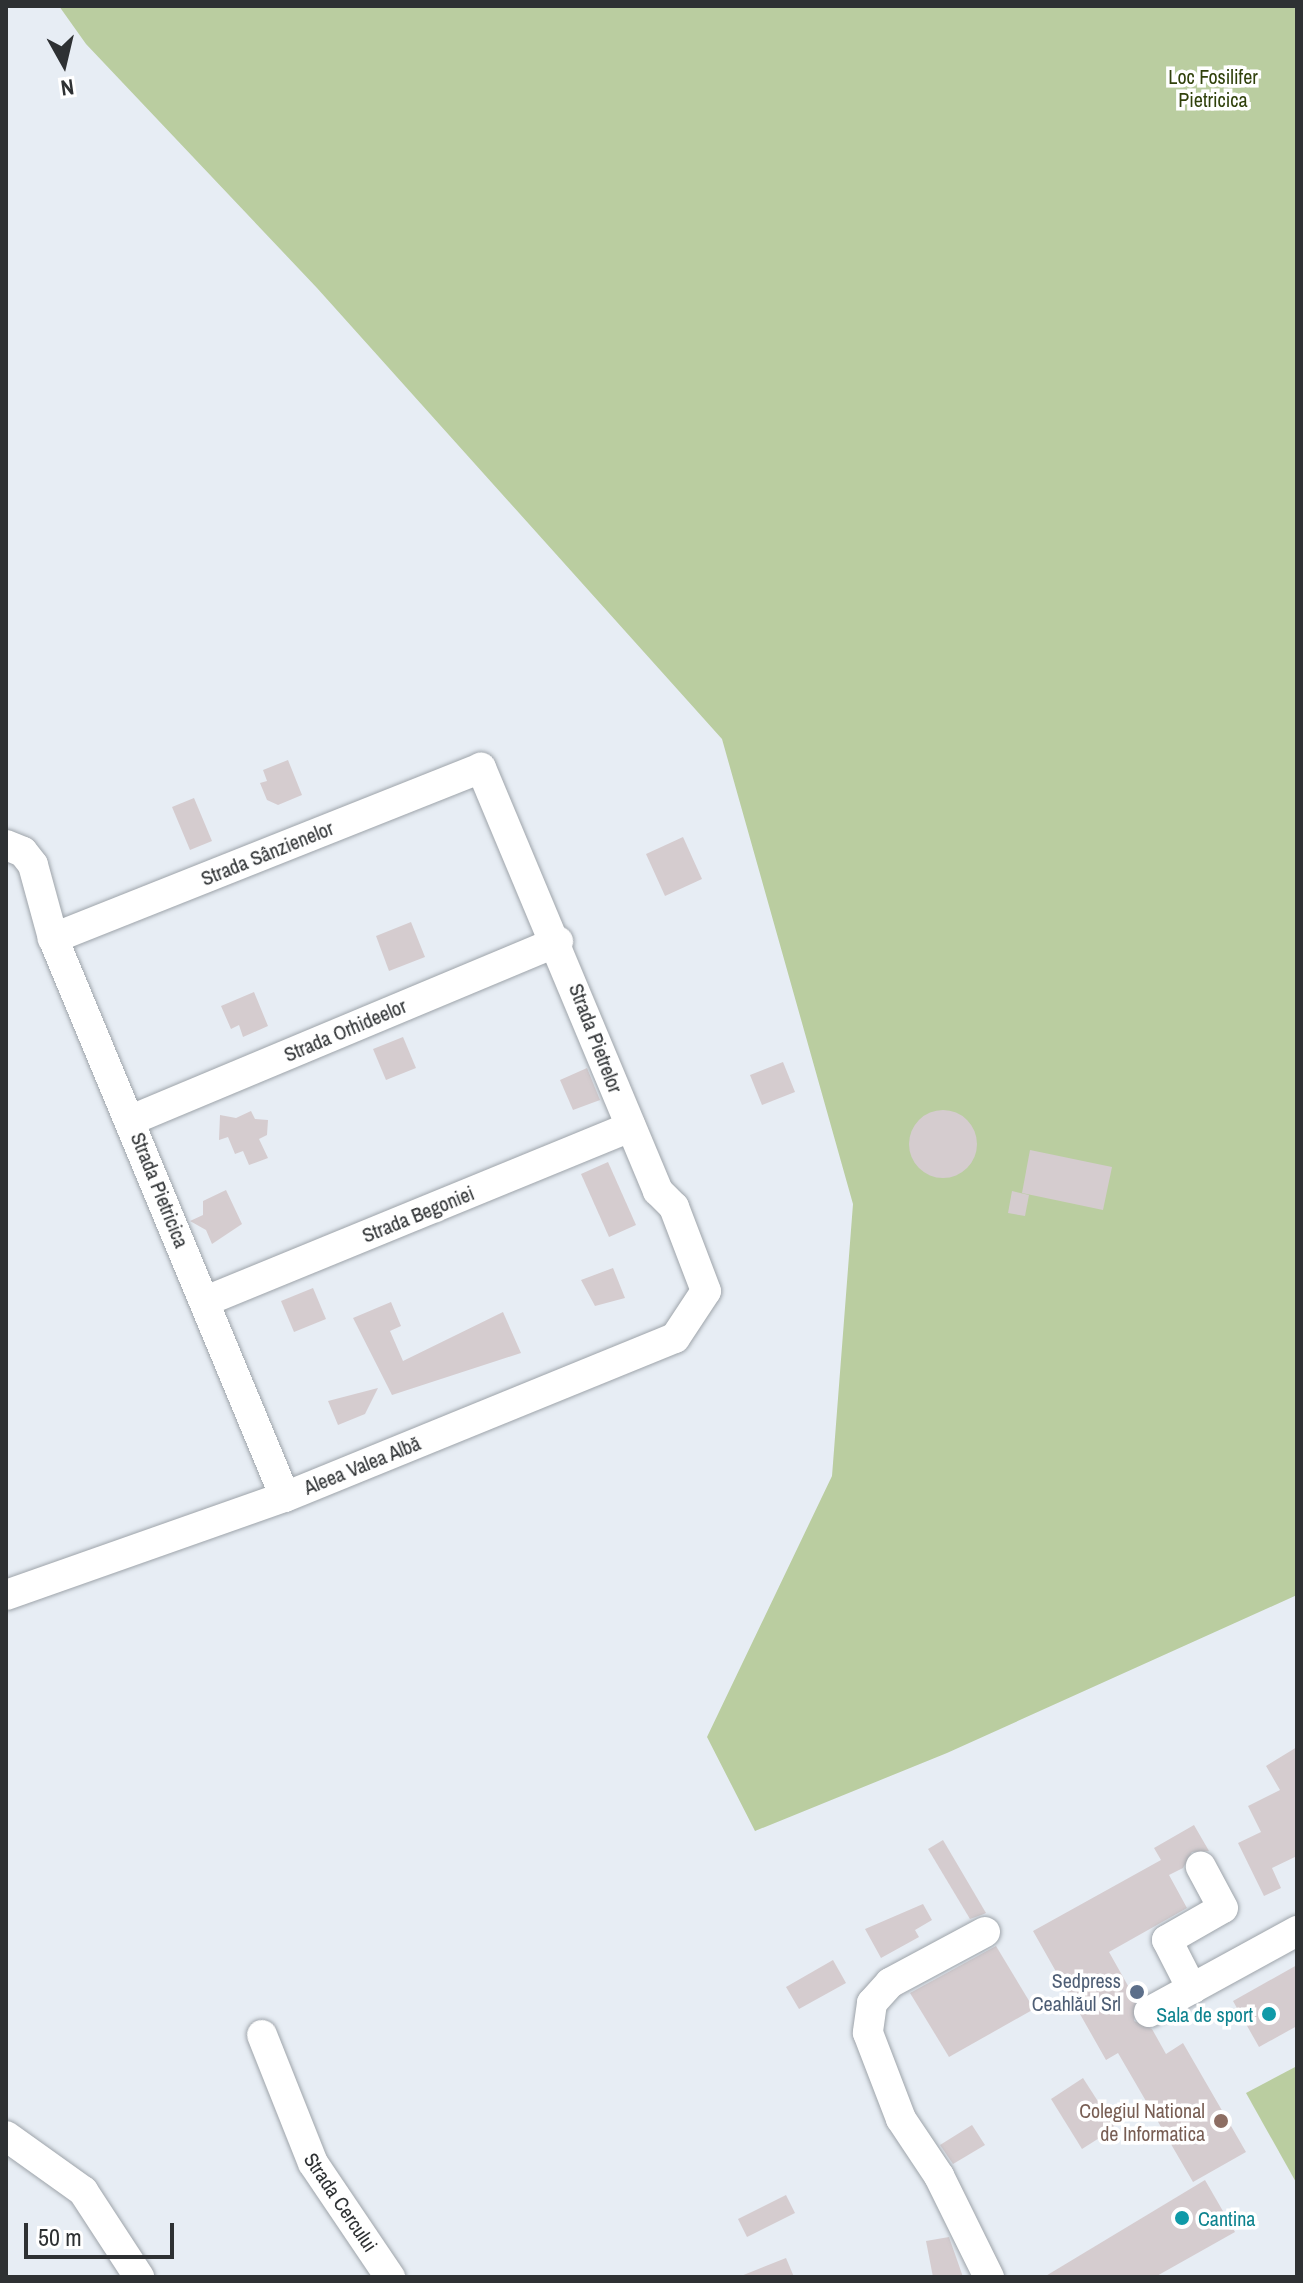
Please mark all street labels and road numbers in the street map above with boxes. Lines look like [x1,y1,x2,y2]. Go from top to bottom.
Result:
street label: Strada Sânzienelor [197,816,337,890]
street label: Strada Pietrelor [564,980,628,1096]
street label: Strada Orhideelor [280,993,410,1067]
street label: Strada Pietricica [126,1129,194,1251]
street label: Strada Begoniei [359,1181,477,1247]
street label: Aleea Valea Albă [300,1431,424,1499]
street label: Strada Cercului [299,2148,383,2256]

